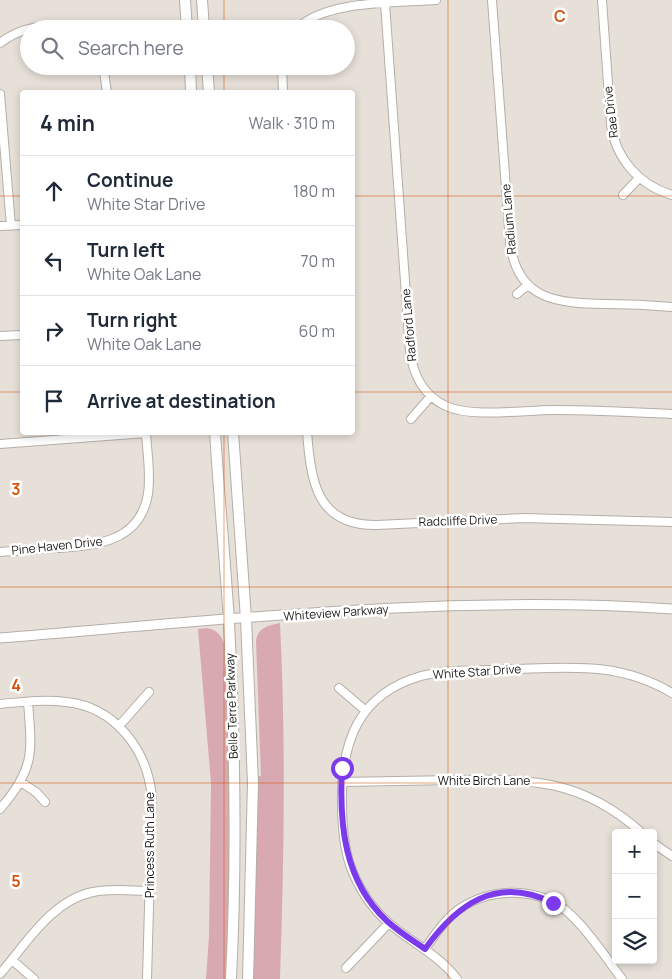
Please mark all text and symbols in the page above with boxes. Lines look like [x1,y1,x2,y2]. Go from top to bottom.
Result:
text: C [554,5,566,27]
search box [20,20,355,75]
icon: search [38,34,66,62]
text: Search here [78,35,184,61]
street label: Rae Drive [599,85,622,139]
text: 4 min [40,109,95,137]
text: Walk · 310 m [249,112,335,134]
text: Continue [87,167,173,193]
icon: ahead [40,177,68,205]
text: 180 m [293,180,335,202]
street label: Radium Lane [497,183,520,255]
text: White Star Drive [87,193,205,215]
text: Turn left [87,237,165,263]
icon: left [40,247,68,275]
text: 70 m [300,250,335,272]
text: White Oak Lane [87,263,201,285]
street label: Radford Lane [397,288,420,362]
text: Turn right [87,307,177,333]
icon: right [40,317,68,345]
text: 60 m [299,320,335,342]
text: White Oak Lane [87,333,201,355]
icon: arrive [40,387,68,415]
text: Arrive at destination [87,388,276,414]
text: 3 [11,478,21,500]
street label: Radcliffe Drive [418,511,498,530]
street label: Pine Haven Drive [11,532,103,559]
street label: Whiteview Parkway [283,600,390,625]
street label: Belle Terre Parkway [221,652,242,759]
street label: White Star Drive [432,660,522,683]
text: 4 [11,674,21,696]
route start [331,757,354,780]
street label: White Birch Lane [438,772,530,789]
street label: Princess Ruth Lane [141,792,158,898]
map controls [612,829,657,964]
button: + [612,829,657,874]
text: 5 [11,870,21,892]
button: − [612,874,657,919]
route end [542,892,565,915]
button: layers [612,919,657,964]

